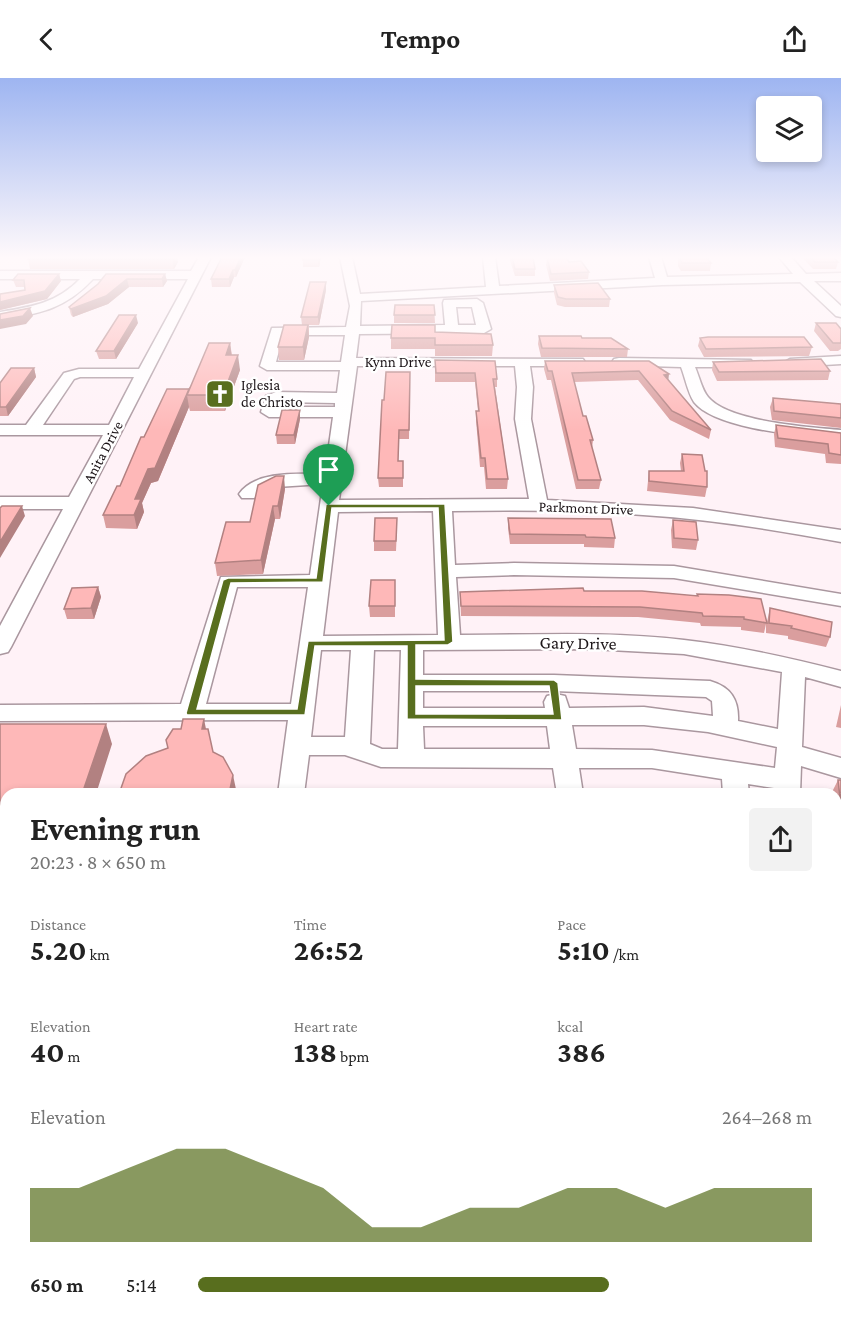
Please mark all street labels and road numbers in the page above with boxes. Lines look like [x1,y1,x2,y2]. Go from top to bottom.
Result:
street label: Kynn Drive [365,354,432,371]
street label: Anita Drive [80,418,126,486]
street label: Parkmont Drive [538,498,634,518]
street label: Gary Drive [539,632,617,654]

